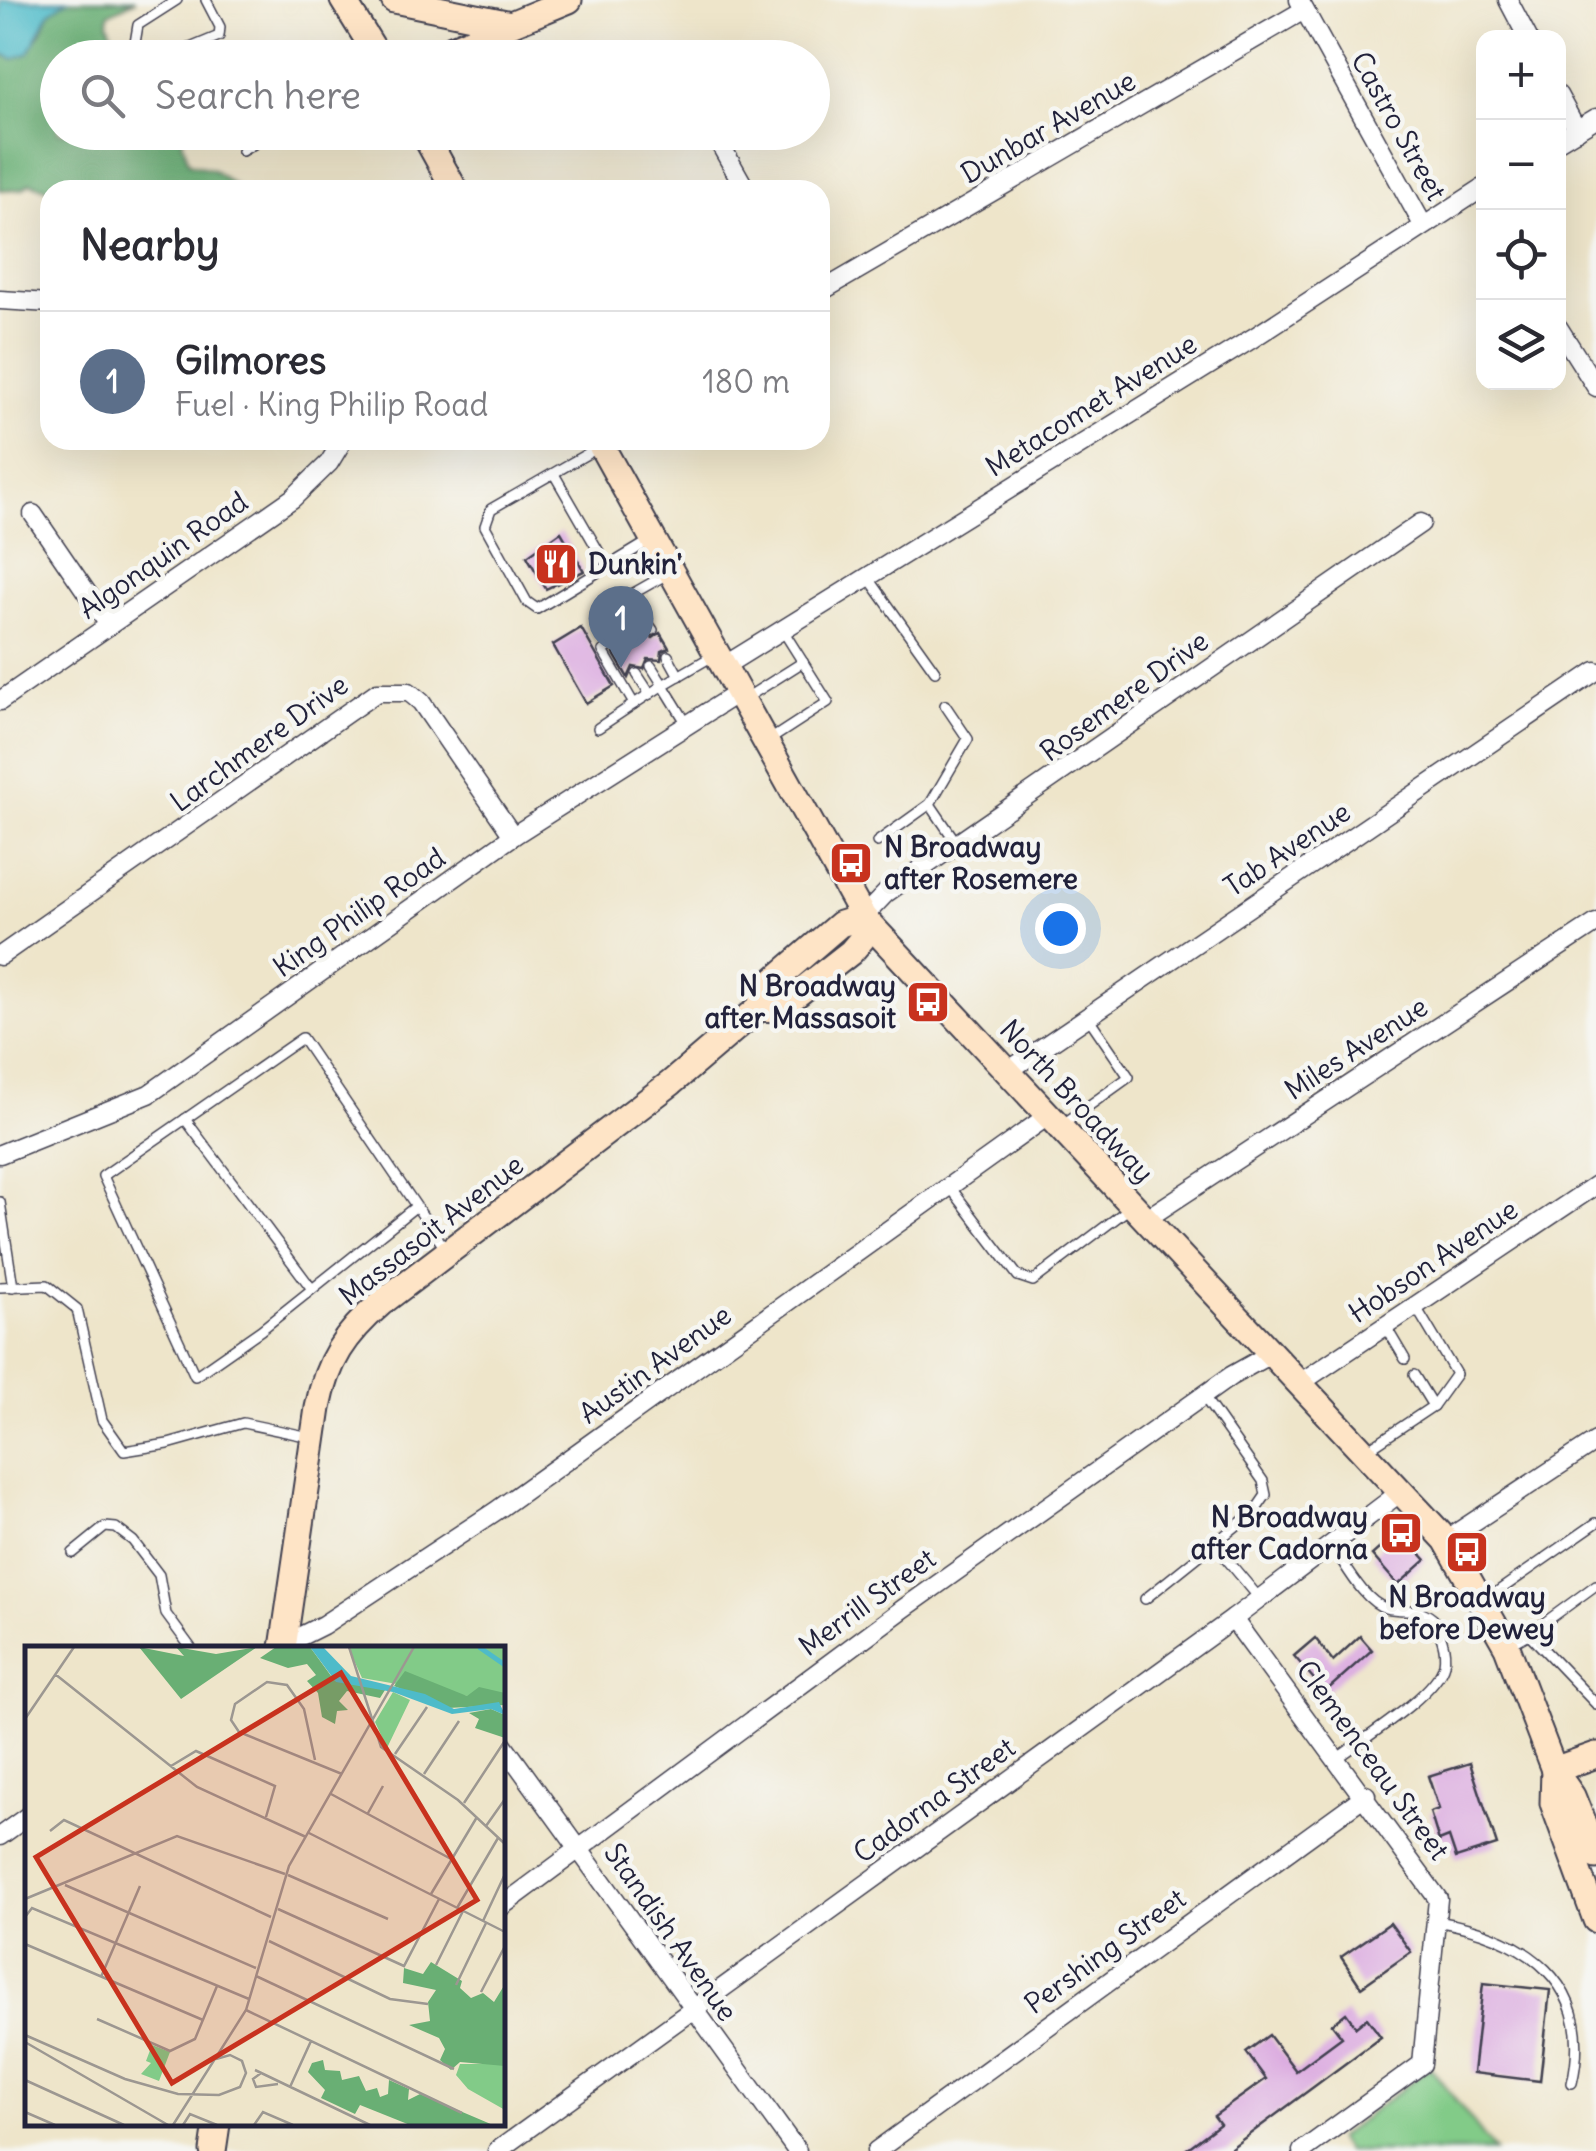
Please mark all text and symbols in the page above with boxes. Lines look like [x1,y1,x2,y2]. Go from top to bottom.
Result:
map controls [1476,30,1566,390]
button: + [1476,30,1566,120]
search box [40,40,830,150]
street label: Castro Street [1343,45,1455,207]
street label: Dunbar Avenue [954,62,1142,192]
icon: search [75,68,130,123]
text: Search here [155,72,361,119]
button: − [1476,120,1566,210]
button: locate [1476,210,1566,300]
text: Nearby [80,219,219,271]
button: layers [1476,300,1566,390]
street label: Metacomet Avenue [979,326,1203,484]
text: Gilmores [175,337,326,384]
text: 1 [106,361,119,402]
text: 180 m [702,361,790,402]
text: Fuel · King Philip Road [175,384,488,425]
street label: Algonquin Road [71,483,255,627]
restaurant icon: Dunkin' [533,541,579,587]
place label: Dunkin' [588,546,682,582]
pin: 1 [588,586,654,668]
street label: Rosemere Drive [1033,623,1215,769]
street label: Larchmere Drive [163,666,355,820]
street label: Tab Avenue [1217,794,1357,904]
place label: N Broadway after Rosemere [884,829,1078,897]
street label: King Philip Road [266,839,452,985]
bus stop icon: N Broadway after Rosemere [828,840,874,886]
your location [1035,903,1086,954]
place label: N Broadway after Massasoit [704,968,897,1036]
bus stop icon: N Broadway after Massasoit [905,979,951,1025]
street label: Miles Avenue [1278,988,1434,1108]
street label: North Broadway [992,1012,1162,1190]
street label: Massasoit Avenue [331,1147,531,1313]
street label: Hobson Avenue [1341,1191,1525,1331]
street label: Austin Avenue [572,1297,738,1431]
place label: N Broadway after Cadorna [1191,1499,1368,1567]
bus stop icon: N Broadway after Cadorna [1378,1510,1424,1556]
bus stop icon: N Broadway before Dewey [1444,1529,1490,1575]
street label: Merrill Street [791,1540,943,1664]
place label: N Broadway before Dewey [1379,1579,1555,1647]
inset map [25,1646,505,2126]
street label: Clemenceau Street [1288,1653,1458,1867]
street label: Cadorna Street [846,1729,1022,1871]
street label: Standish Avenue [596,1836,746,2028]
street label: Pershing Street [1017,1880,1193,2022]

